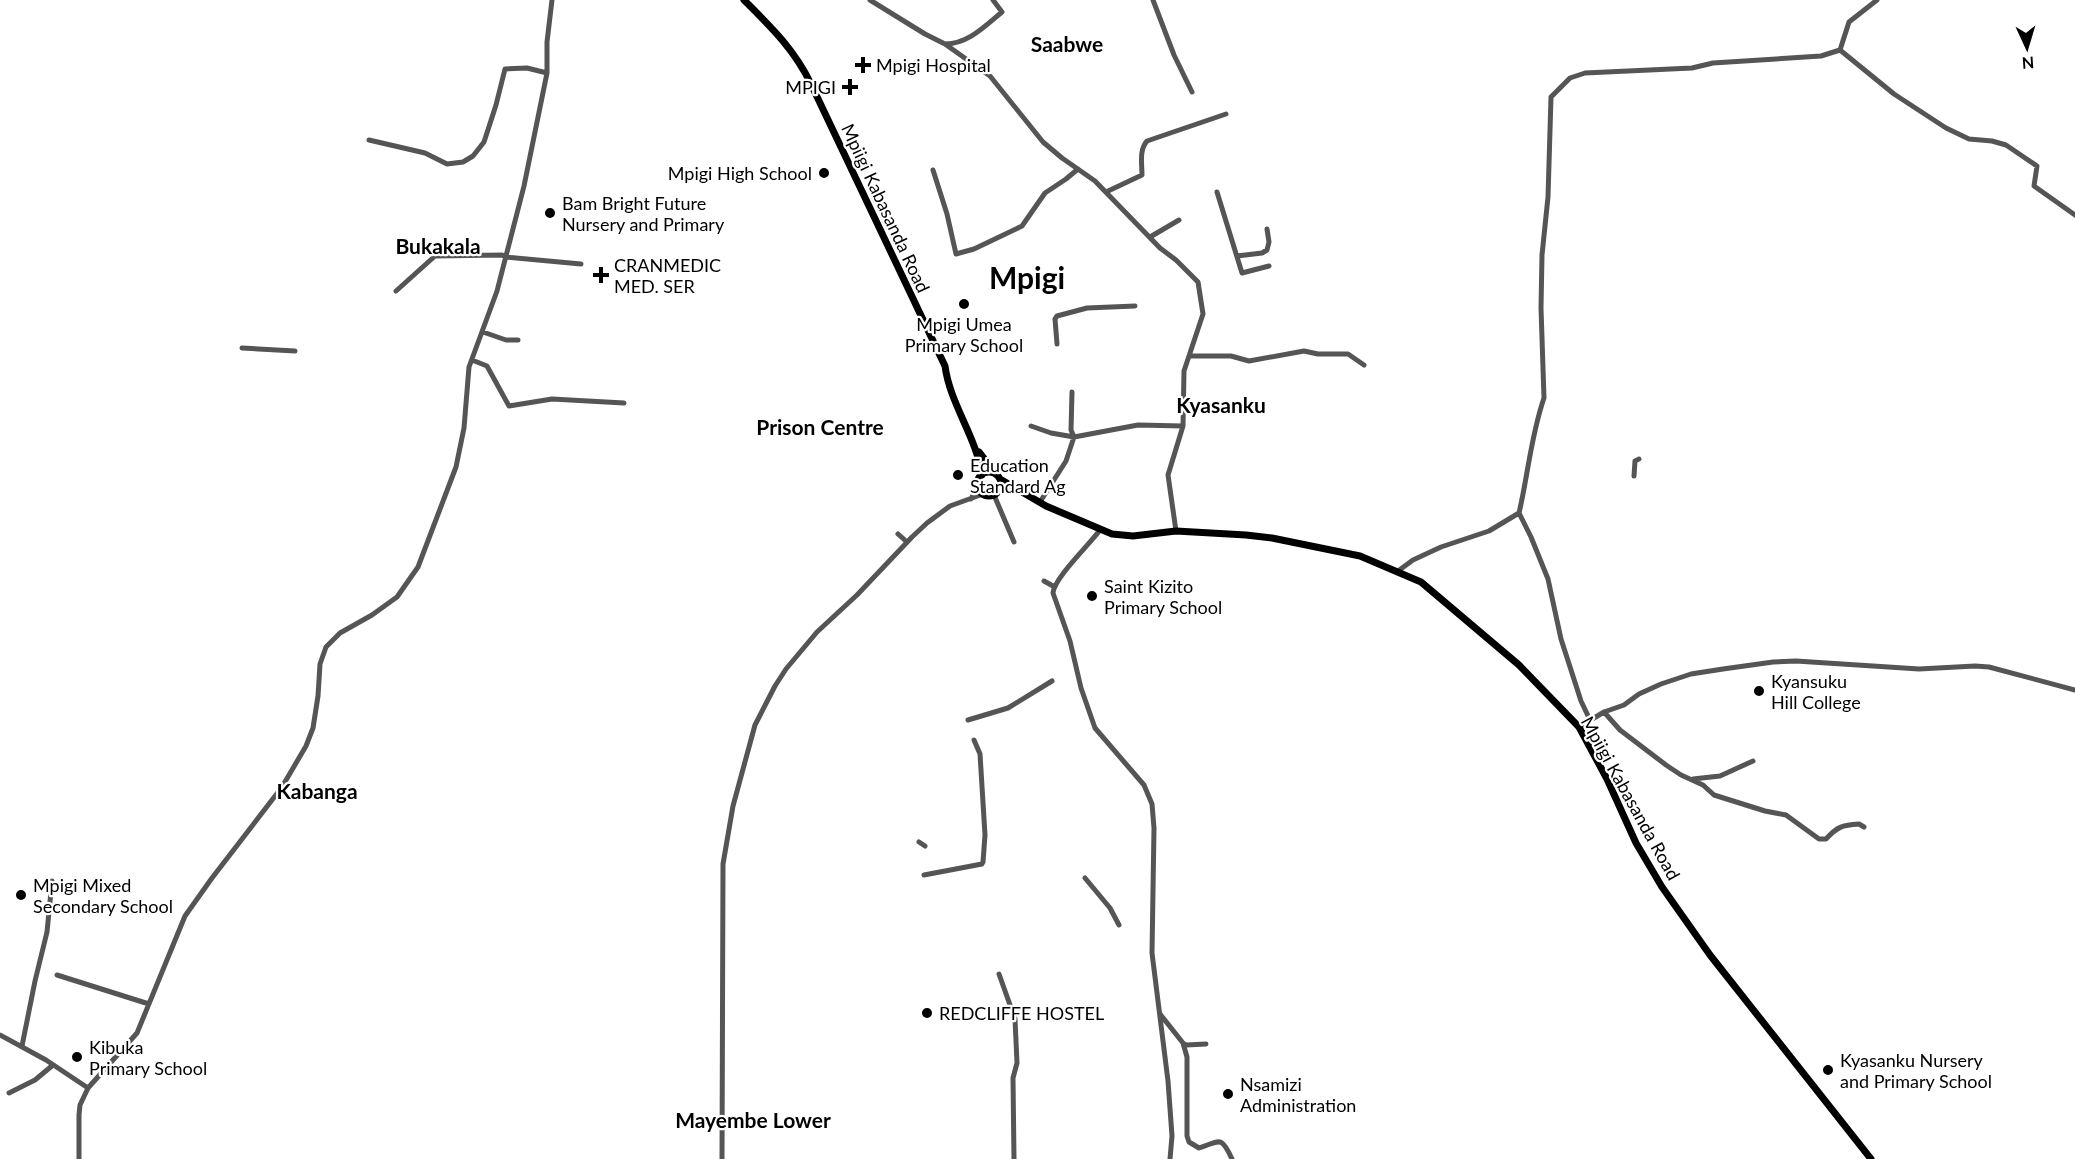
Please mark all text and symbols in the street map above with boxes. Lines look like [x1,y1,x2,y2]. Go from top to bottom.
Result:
north arrow [1997,18,2057,78]
district label: Saabwe [1031,31,1103,56]
place label: Mpigi Hospital [876,54,991,76]
text: N [2021,54,2035,73]
marker: Mpigi Hospital [854,56,872,74]
place label: MPIGI [785,76,836,98]
marker: MPIGI [841,78,859,96]
street label: Mpiigi Kabasanda Road [837,120,935,296]
place label: Mpigi High School [668,162,812,184]
marker: Mpigi High School [817,166,831,180]
place label: Bam Bright Future Nursery and Primary [562,192,725,235]
marker: Bam Bright Future Nursery and Primary [543,206,557,220]
district label: Bukakala [395,233,481,258]
place label: CRANMEDIC MED. SER [614,254,721,297]
district label: Mpigi [989,259,1065,295]
marker: CRANMEDIC MED. SER [592,266,610,284]
marker: Mpigi Umea Primary School [957,297,971,311]
place label: Mpigi Umea Primary School [905,313,1023,356]
district label: Kyasanku [1176,392,1266,417]
district label: Prison Centre [756,414,884,439]
place label: Education Standard Ag [970,454,1066,497]
marker: Education Standard Ag [951,468,965,482]
place label: Saint Kizito Primary School [1104,575,1222,618]
marker: Saint Kizito Primary School [1085,589,1099,603]
place label: Kyansuku Hill College [1771,670,1861,713]
marker: Kyansuku Hill College [1752,684,1766,698]
street label: Mpiigi Kabasanda Road [1577,712,1685,884]
district label: Kabanga [276,778,358,803]
place label: Mpigi Mixed Secondary School [33,874,173,917]
marker: Mpigi Mixed Secondary School [14,888,28,902]
place label: REDCLIFFE HOSTEL [939,1002,1104,1024]
marker: REDCLIFFE HOSTEL [920,1006,934,1020]
place label: Kibuka Primary School [89,1036,207,1079]
place label: Kyasanku Nursery and Primary School [1840,1049,1992,1092]
marker: Kibuka Primary School [70,1050,84,1064]
marker: Kyasanku Nursery and Primary School [1821,1063,1835,1077]
place label: Nsamizi Administration [1240,1073,1356,1116]
marker: Nsamizi Administration [1221,1087,1235,1101]
district label: Mayembe Lower [675,1107,831,1132]

